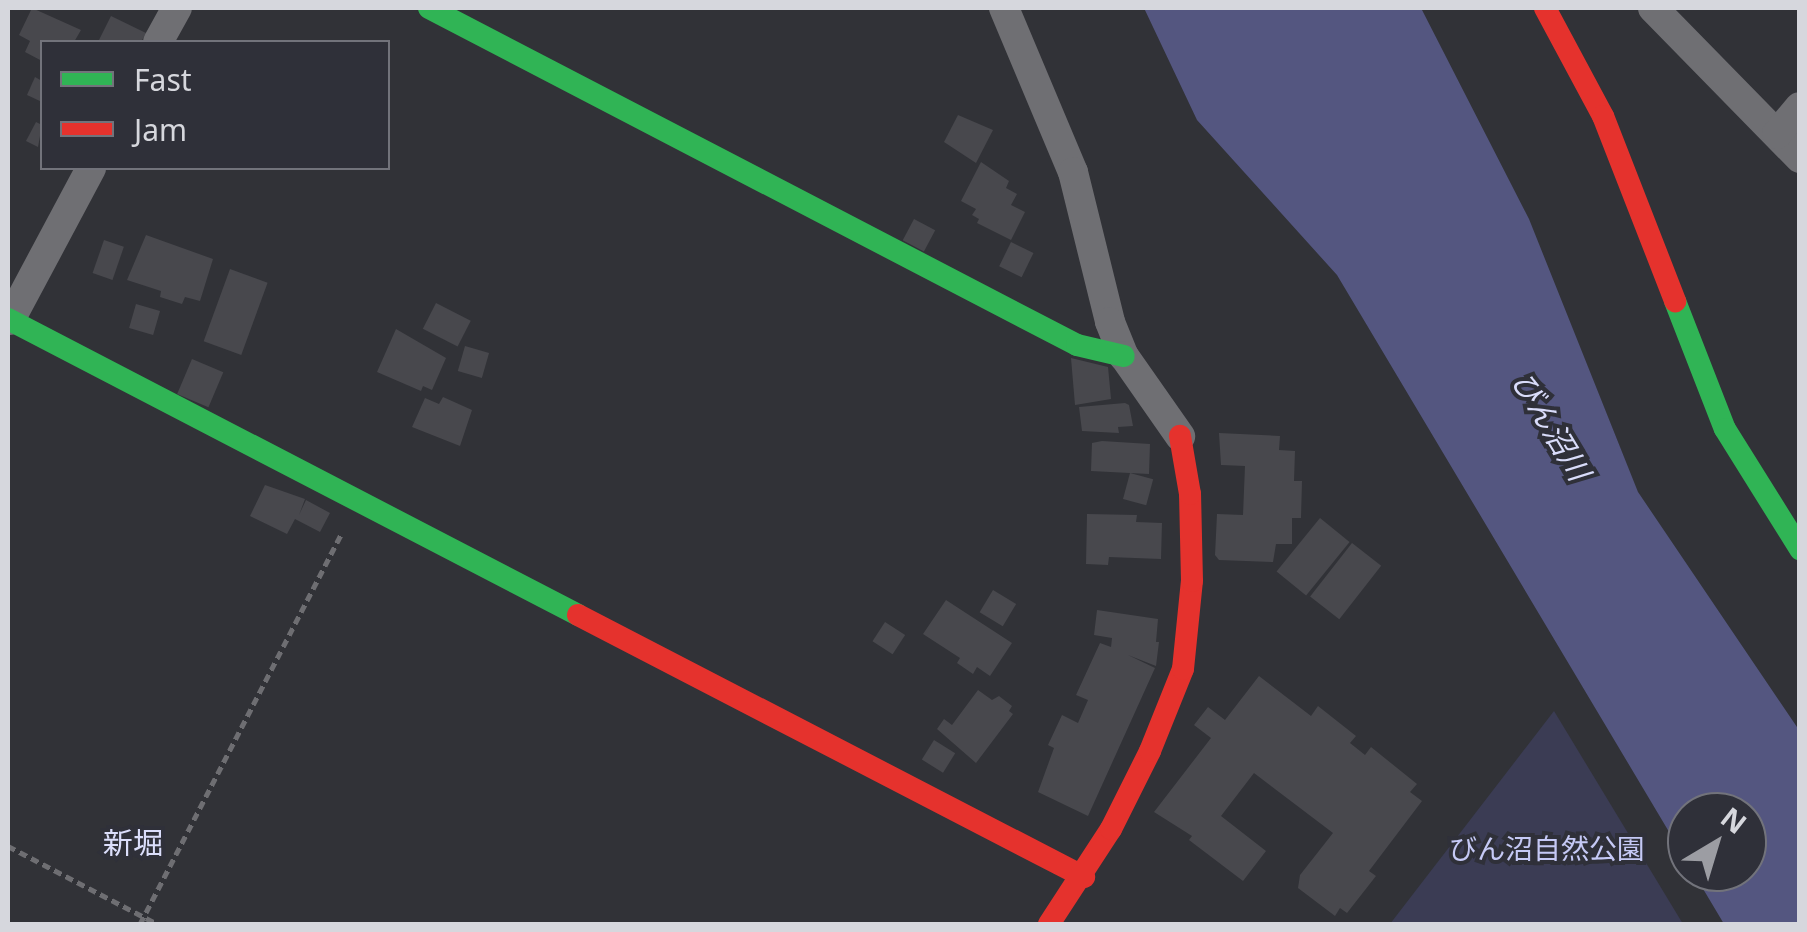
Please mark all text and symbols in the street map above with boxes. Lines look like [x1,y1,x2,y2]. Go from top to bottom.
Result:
legend [40,40,390,170]
text: Fast [134,59,192,100]
text: Jam [134,109,187,150]
water label: びん沼川 [1505,365,1597,487]
north arrow [1667,792,1767,892]
text: N [1714,798,1755,842]
district label: 新堀 [103,825,163,861]
park label: びん沼自然公園 [1449,831,1645,865]

